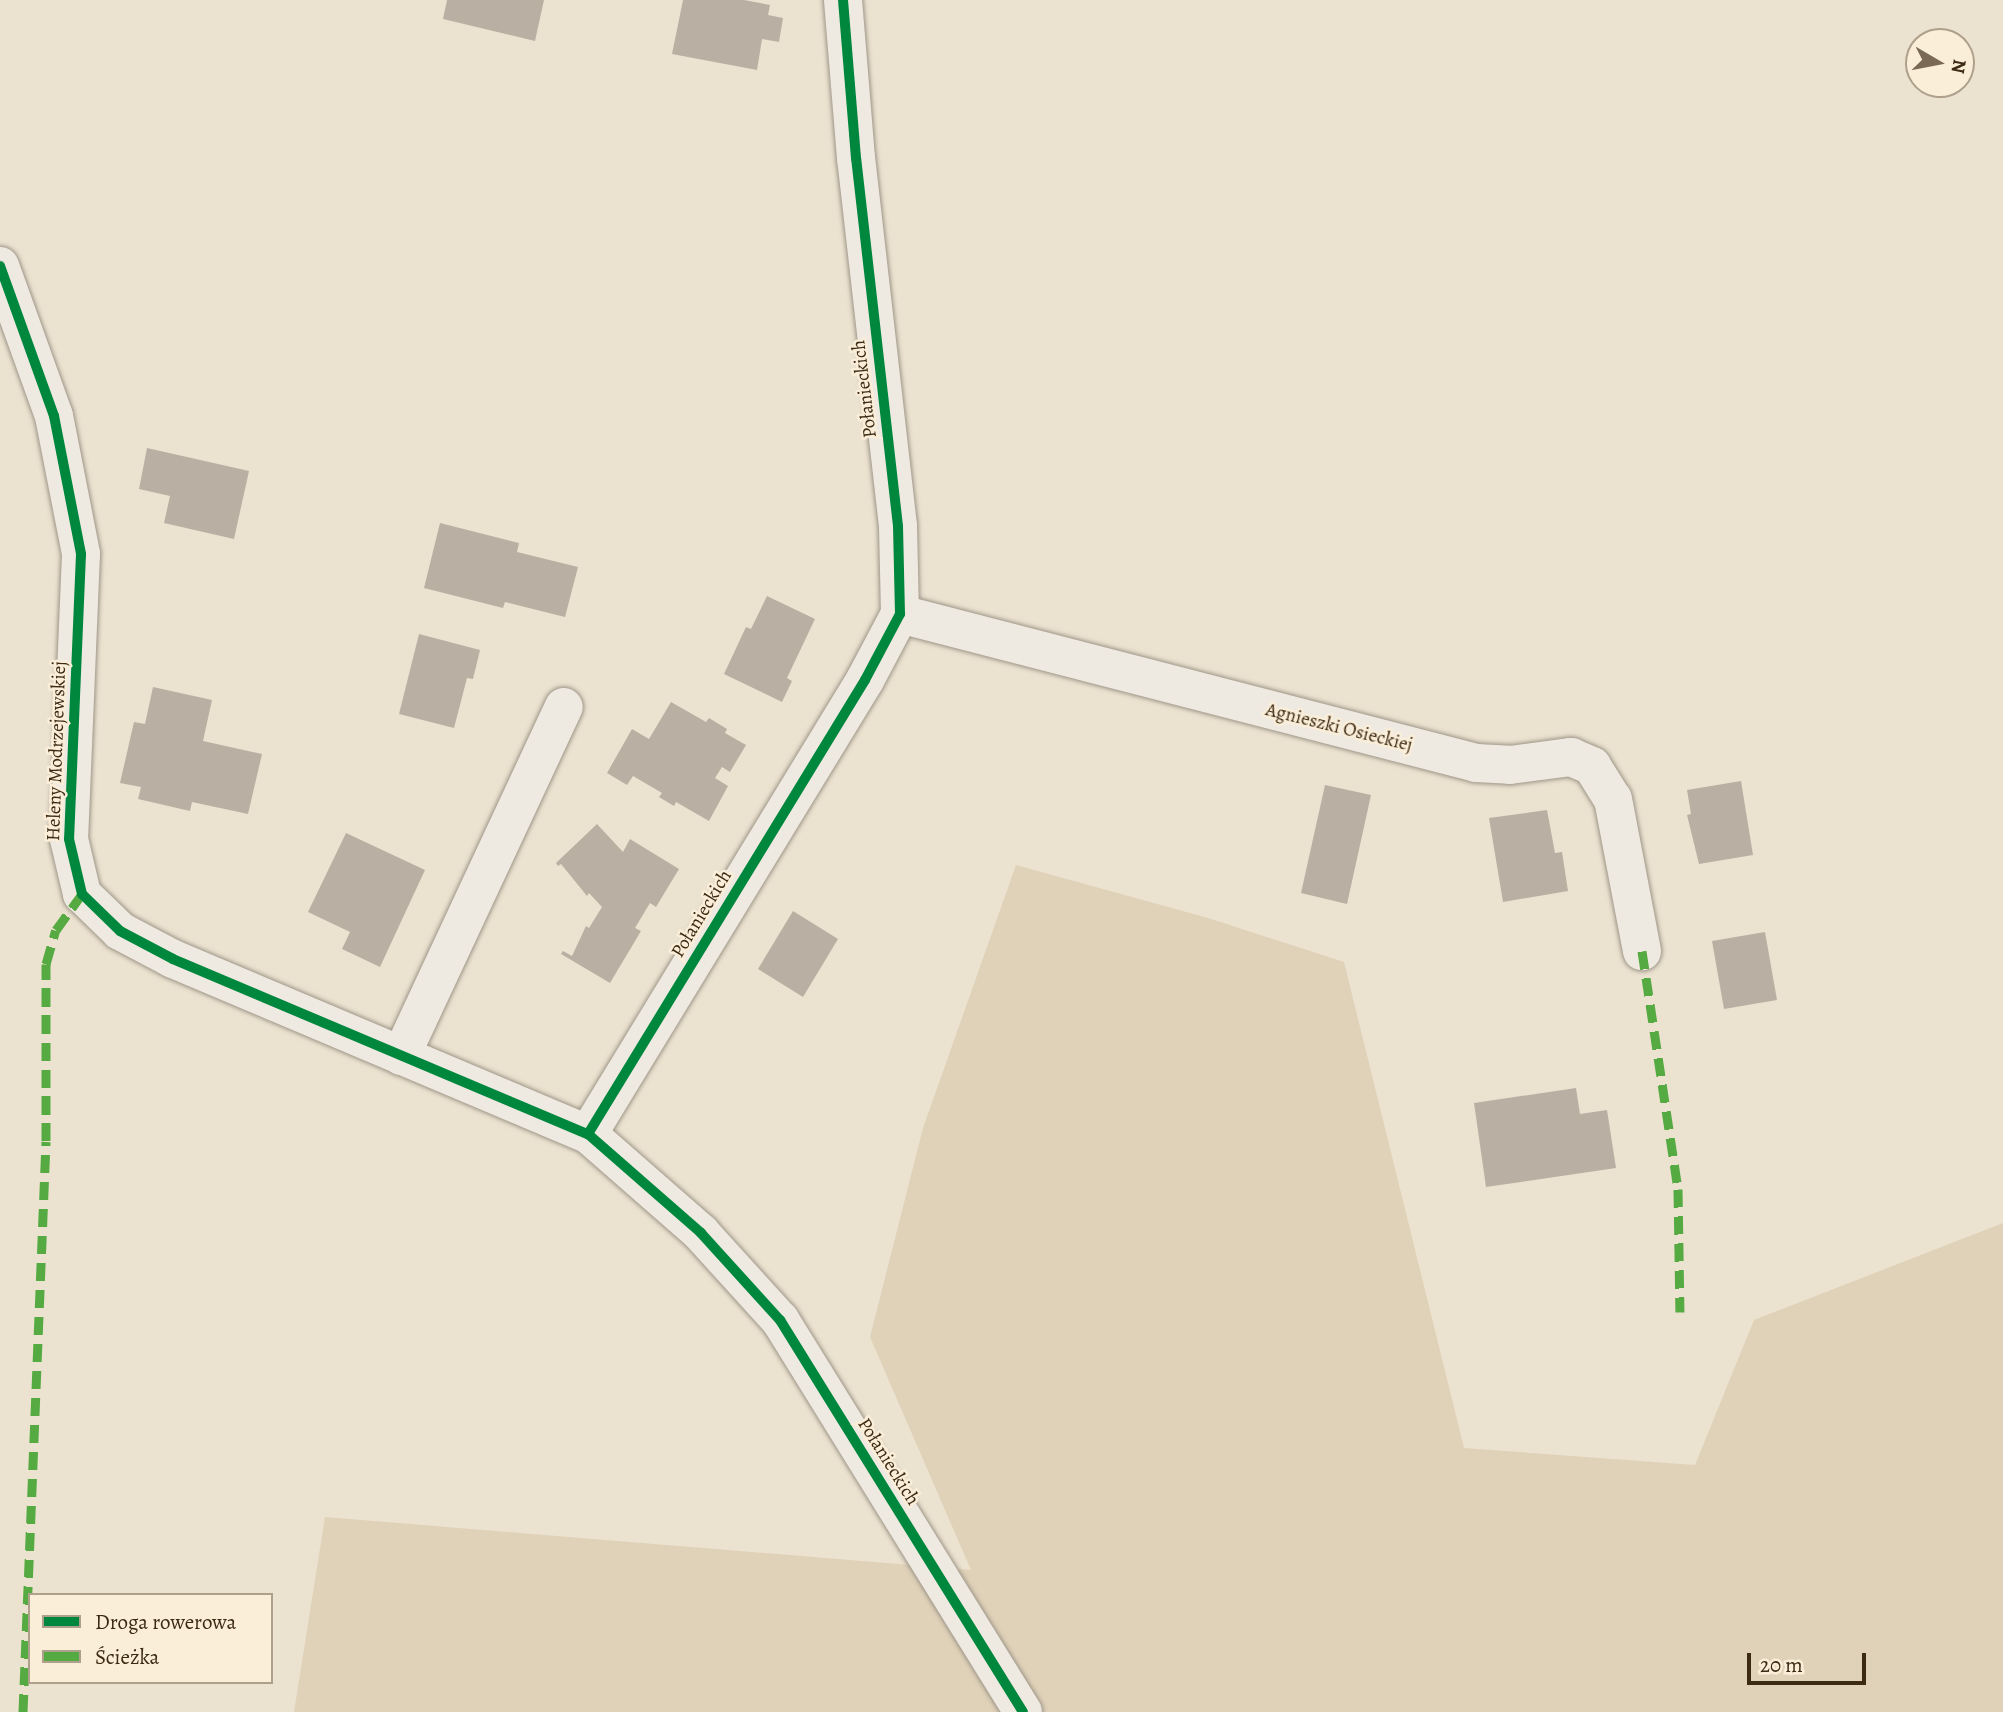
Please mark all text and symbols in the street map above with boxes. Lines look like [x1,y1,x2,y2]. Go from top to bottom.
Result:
north arrow [1905,28,1975,98]
text: N [1945,57,1973,75]
street label: Połanieckich [848,339,882,439]
street label: Heleny Modrzejewskiej [42,661,72,841]
street label: Agnieszki Osieckiej [1263,699,1415,757]
street label: Połanieckich [667,866,737,962]
street label: Połanieckich [852,1414,924,1510]
legend [28,1593,273,1684]
text: Droga rowerowa [95,1608,236,1636]
scale bar [1751,1638,1870,1682]
text: Ścieżka [95,1643,159,1671]
text: 20 m [1760,1651,1803,1679]

